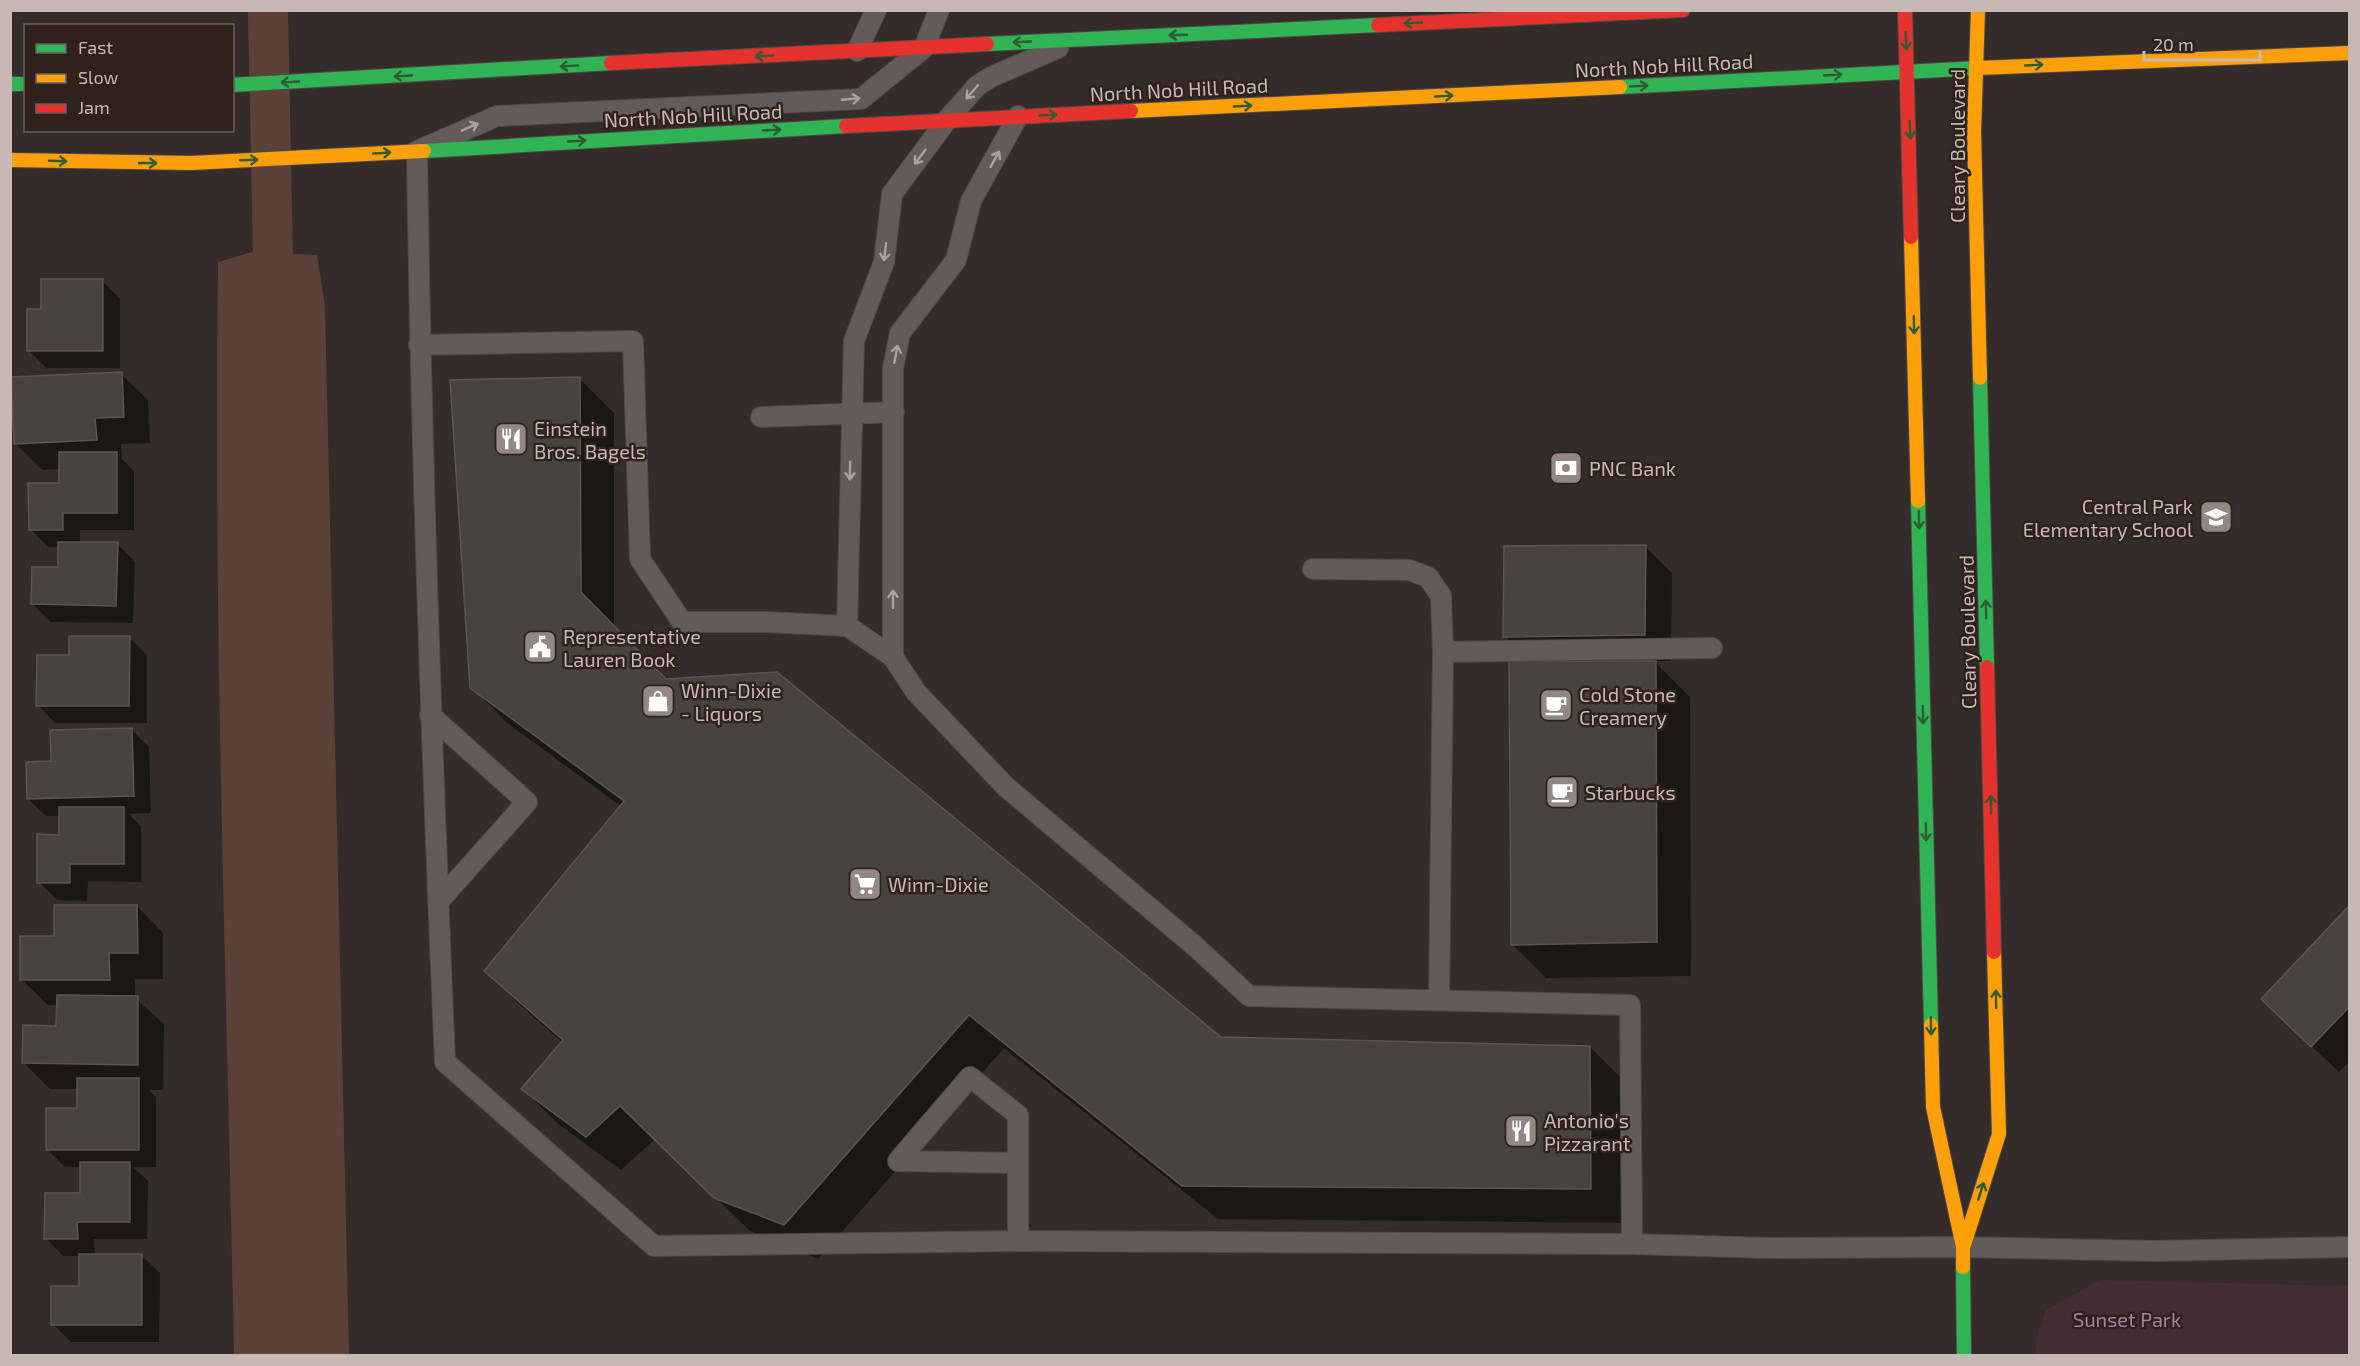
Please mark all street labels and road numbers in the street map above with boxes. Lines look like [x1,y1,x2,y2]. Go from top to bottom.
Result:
street label: North Nob Hill Road [1574,48,1754,82]
street label: Cleary Boulevard [1945,69,1969,223]
street label: North Nob Hill Road [1089,72,1269,106]
street label: North Nob Hill Road [603,98,783,132]
street label: Cleary Boulevard [1954,555,1980,709]

